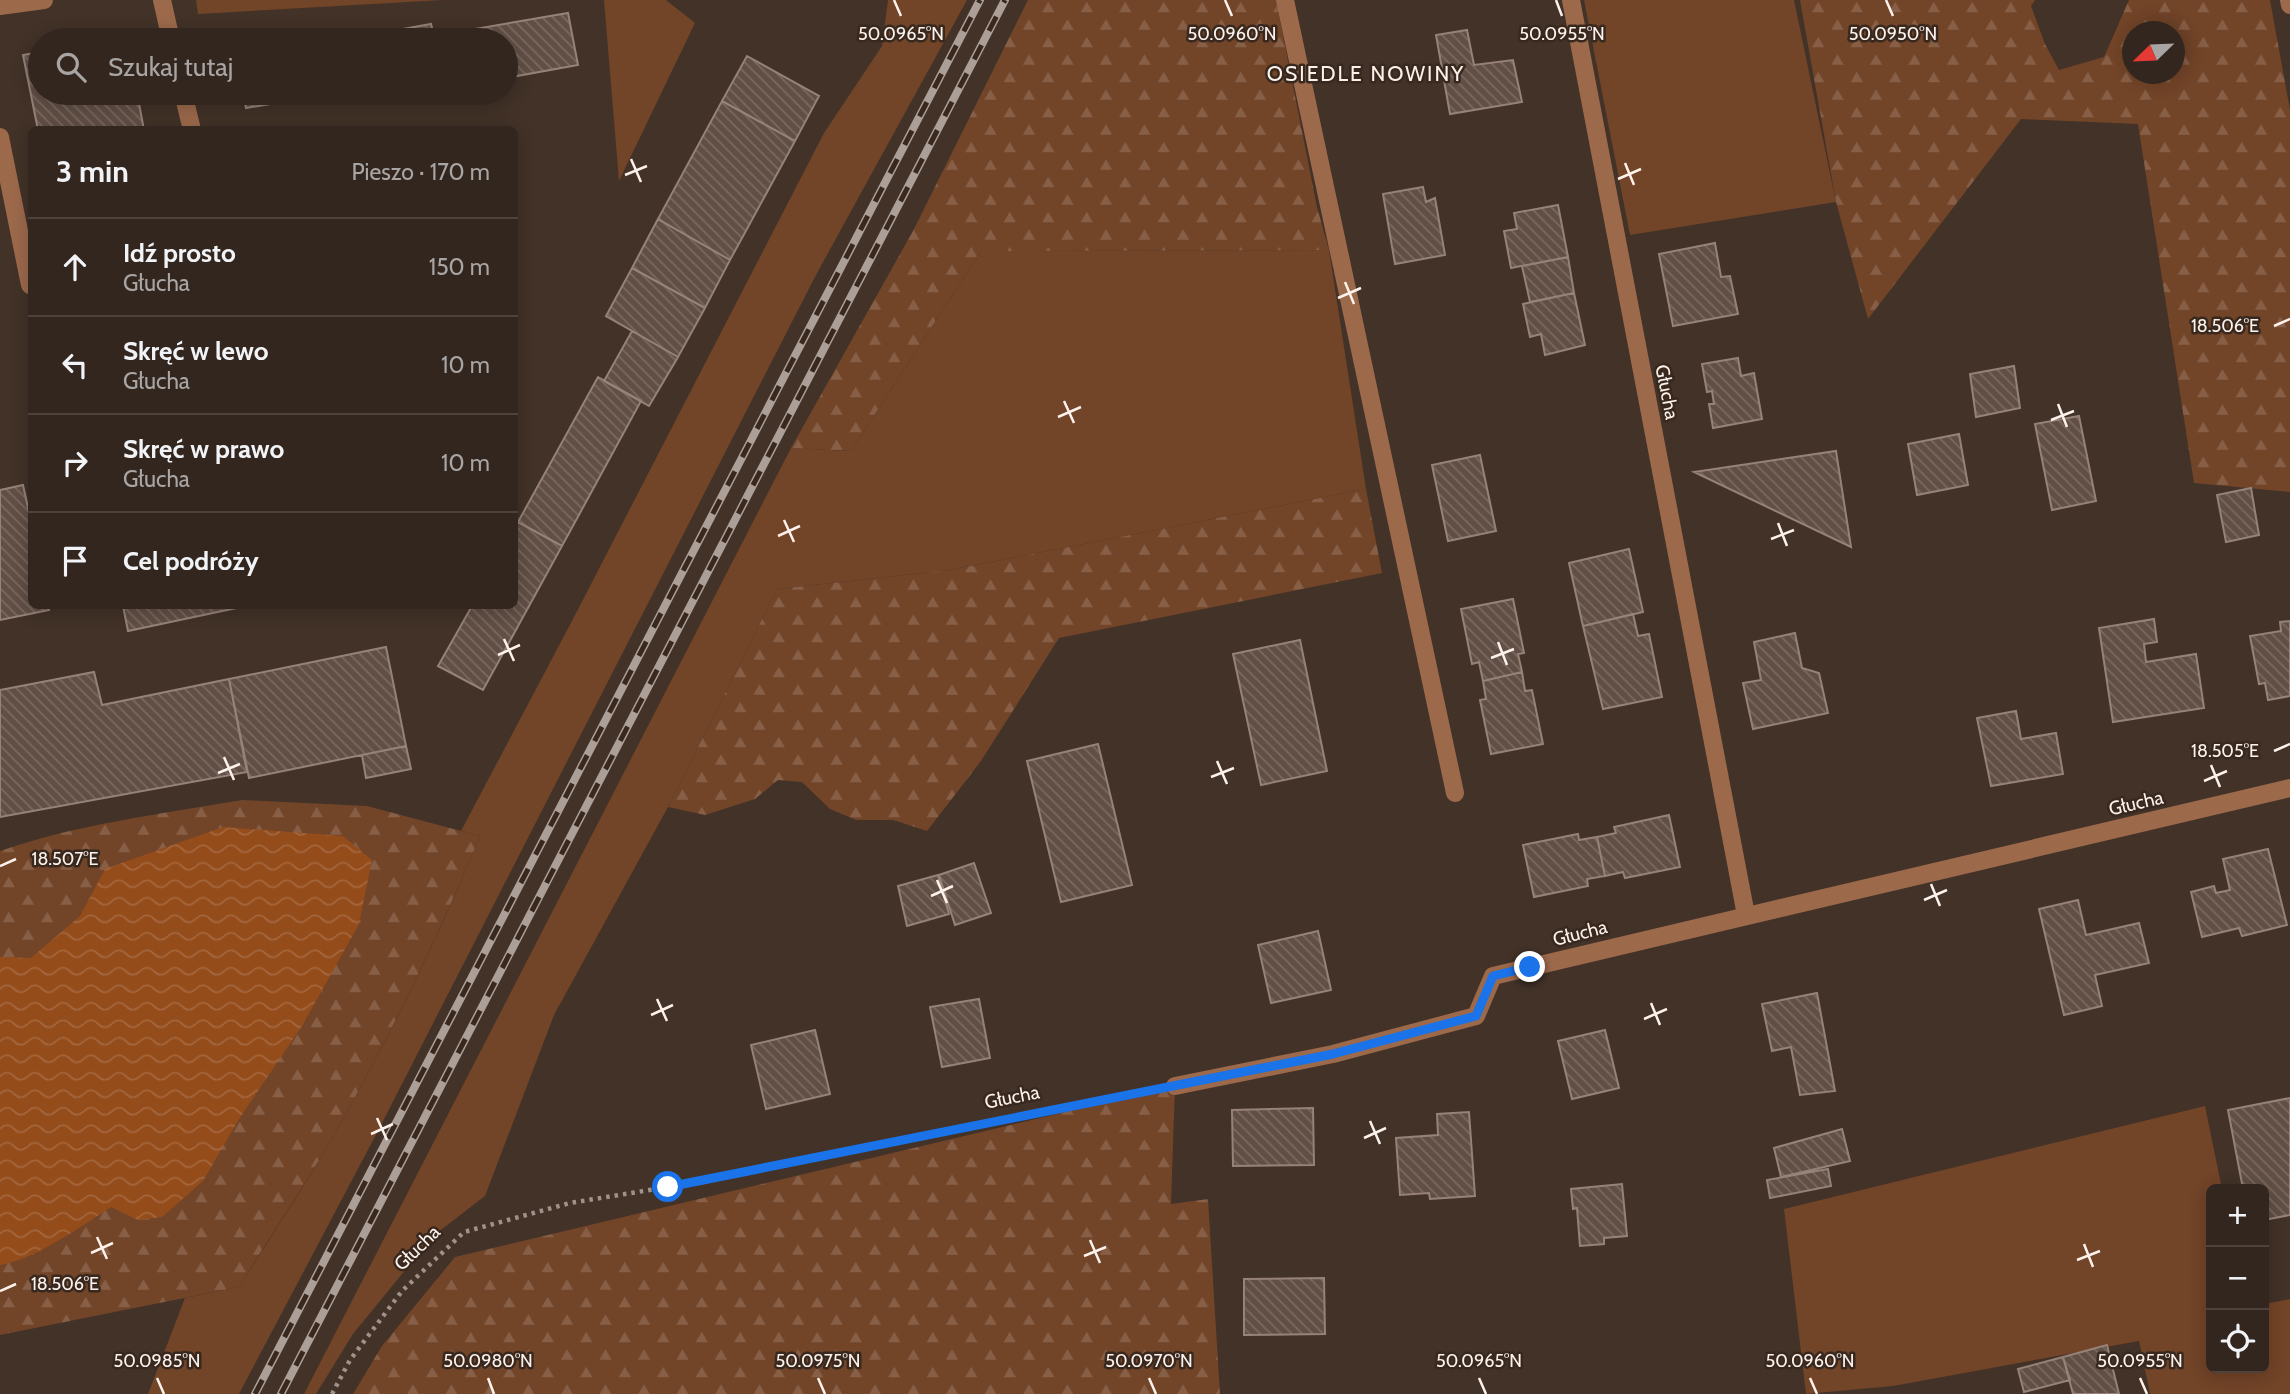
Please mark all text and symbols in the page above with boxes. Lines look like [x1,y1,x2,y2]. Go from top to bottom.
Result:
north arrow [2122,21,2185,84]
text: 50.0965°N [858,23,944,45]
text: 50.0960°N [1188,23,1276,45]
text: 50.0955°N [1519,23,1605,45]
text: 50.0950°N [1849,23,1937,45]
search box [28,28,518,105]
icon: search [52,48,90,86]
text: Szukaj tutaj [108,51,233,83]
district label: OSIEDLE NOWINY [1267,61,1465,86]
text: 3 min [56,153,129,190]
text: Pieszo · 170 m [351,158,490,186]
text: Idź prosto [123,237,236,269]
icon: ahead [56,248,94,286]
text: 150 m [429,253,490,281]
text: Głucha [123,269,190,297]
text: 18.506°E [2191,315,2259,337]
text: Skręć w lewo [123,335,269,367]
icon: left [56,346,94,384]
text: 10 m [441,351,490,379]
street label: Głucha [1650,363,1684,421]
text: Głucha [123,367,190,395]
text: Skręć w prawo [123,433,284,465]
icon: right [56,444,94,482]
text: 10 m [441,449,490,477]
text: Głucha [123,465,190,493]
icon: arrive [56,542,94,580]
text: Cel podróży [123,545,259,577]
text: 18.505°E [2191,740,2259,762]
street label: Głucha [2106,786,2166,820]
text: 18.507°E [32,848,98,870]
street label: Głucha [1550,915,1610,951]
route end [1514,951,1545,982]
street label: Głucha [983,1080,1041,1114]
route start [652,1171,683,1202]
map controls [2206,1184,2269,1373]
button: + [2206,1184,2269,1247]
street label: Głucha [389,1221,445,1275]
button: − [2206,1247,2269,1310]
text: 18.506°E [31,1273,99,1295]
button: locate [2206,1310,2269,1373]
text: 50.0985°N [114,1350,200,1372]
text: 50.0980°N [443,1350,533,1372]
text: 50.0975°N [776,1350,860,1372]
text: 50.0970°N [1105,1350,1193,1372]
text: 50.0965°N [1436,1350,1522,1372]
text: 50.0960°N [1766,1350,1854,1372]
text: 50.0955°N [2097,1350,2183,1372]

